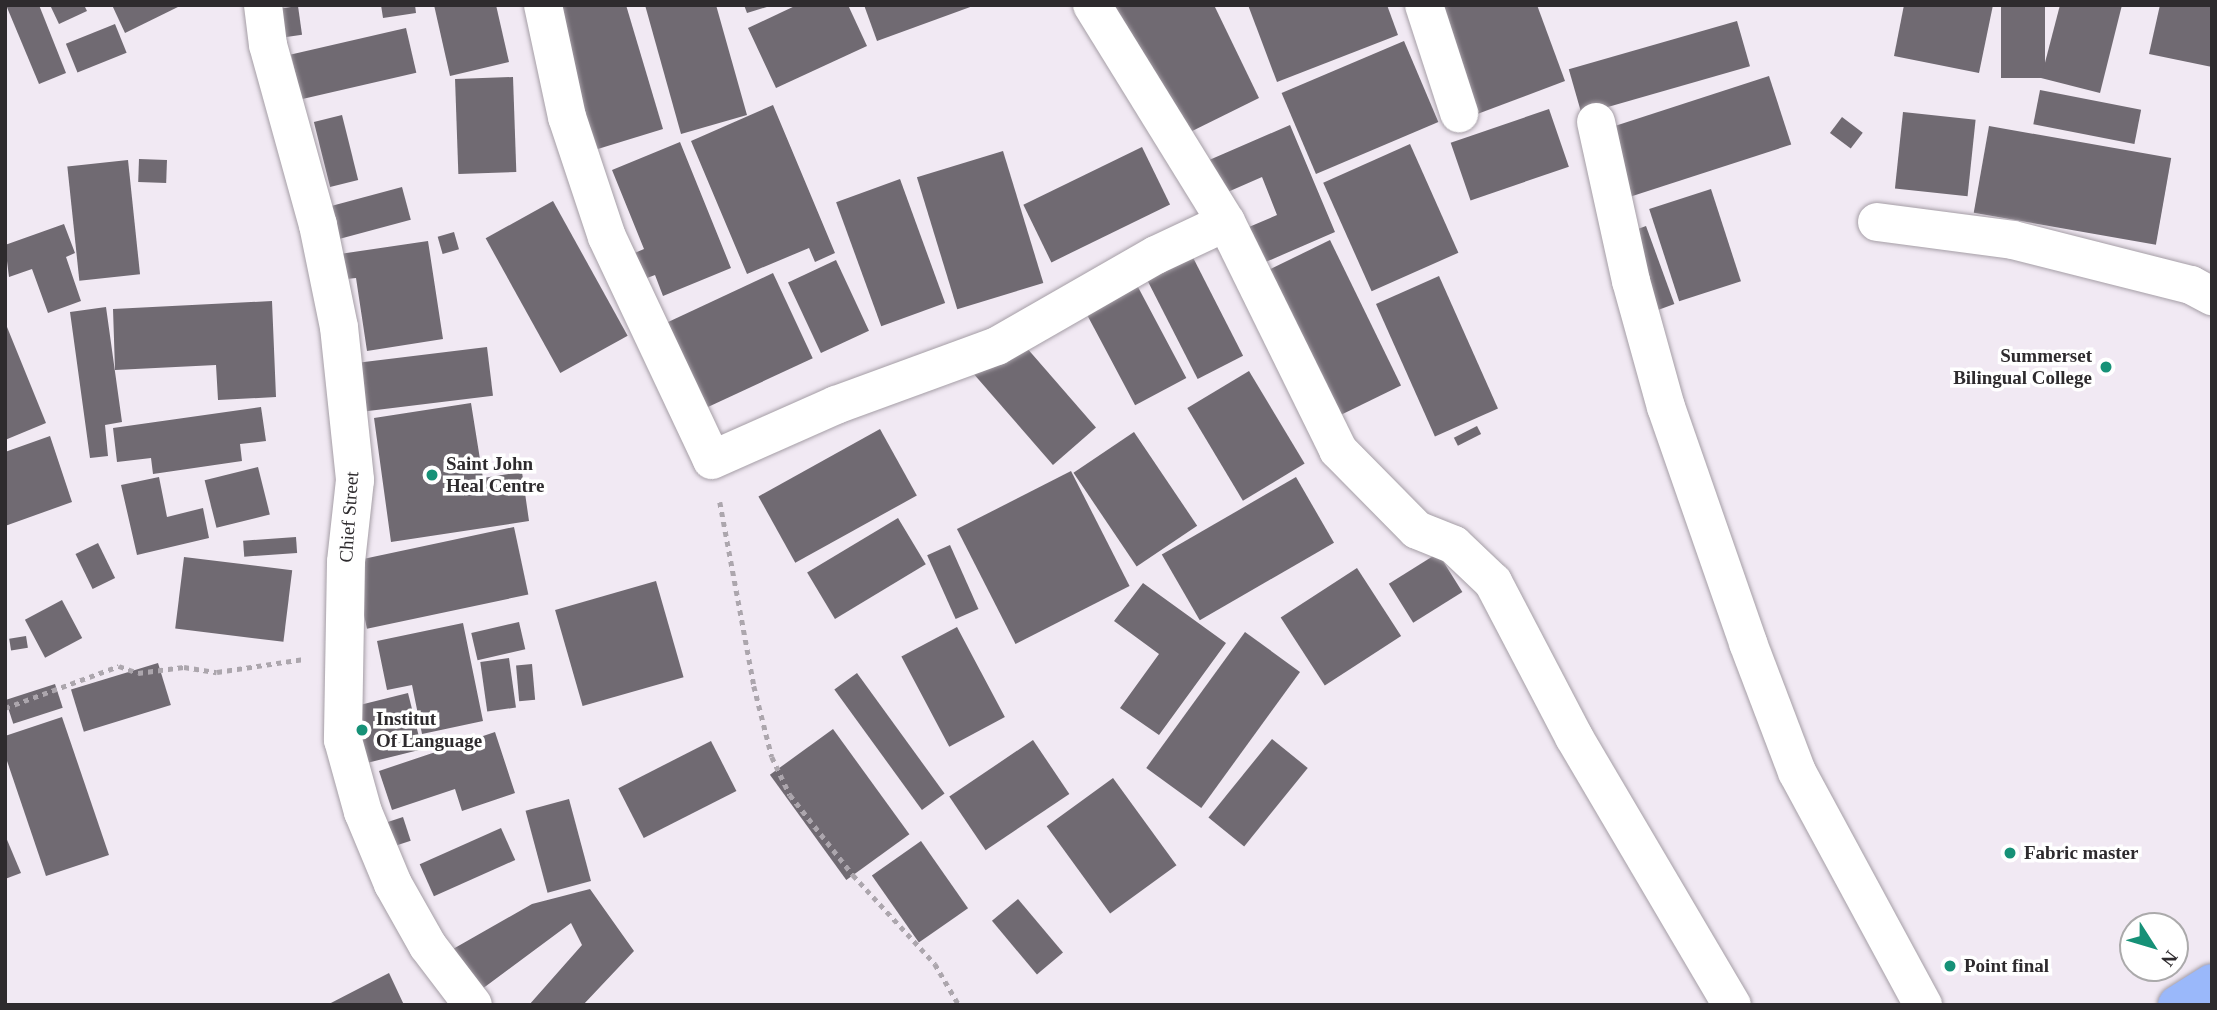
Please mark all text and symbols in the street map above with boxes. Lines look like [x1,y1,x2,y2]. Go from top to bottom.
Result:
place label: Summerset Bilingual College [1953,345,2092,389]
marker: Summerset Bilingual College [2098,359,2114,375]
place label: Saint John Heal Centre [446,453,544,497]
marker: Saint John Heal Centre [424,467,440,483]
street label: Chief Street [334,471,364,563]
place label: Institut Of Language [376,708,482,752]
marker: Institut Of Language [354,722,370,738]
place label: Fabric master [2024,842,2138,864]
marker: Fabric master [2002,845,2018,861]
north arrow [2119,912,2189,982]
text: N [2157,947,2182,971]
place label: Point final [1964,955,2049,977]
marker: Point final [1942,958,1958,974]

